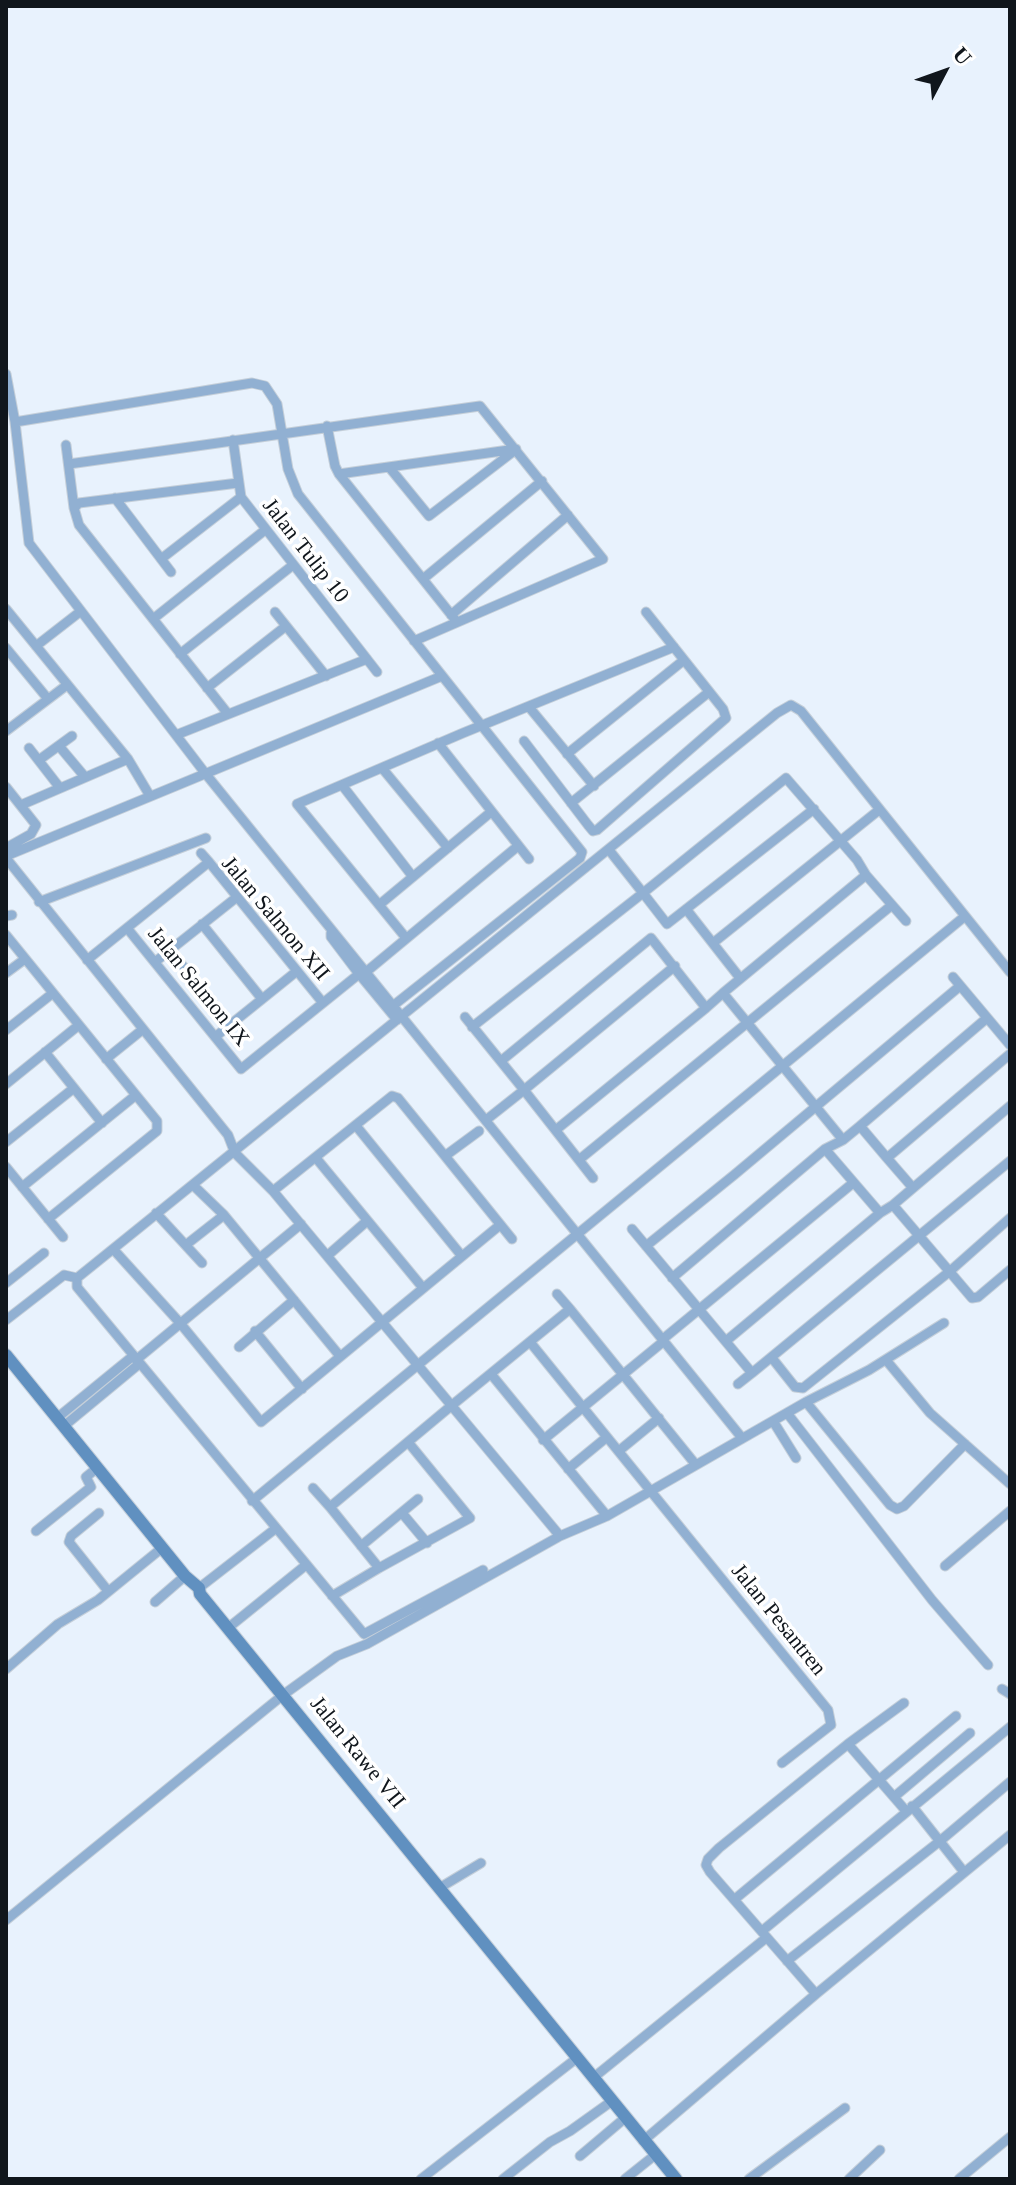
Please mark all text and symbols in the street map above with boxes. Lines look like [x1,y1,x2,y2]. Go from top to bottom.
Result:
north arrow [904,32,984,112]
text: U [948,42,977,70]
street label: Jalan Tulip 10 [256,494,354,608]
street label: Jalan Salmon XII [215,852,335,986]
street label: Jalan Salmon IX [142,922,254,1052]
street label: Jalan Pesantren [725,1559,831,1681]
street label: Jalan Rawe VII [304,1692,410,1814]

